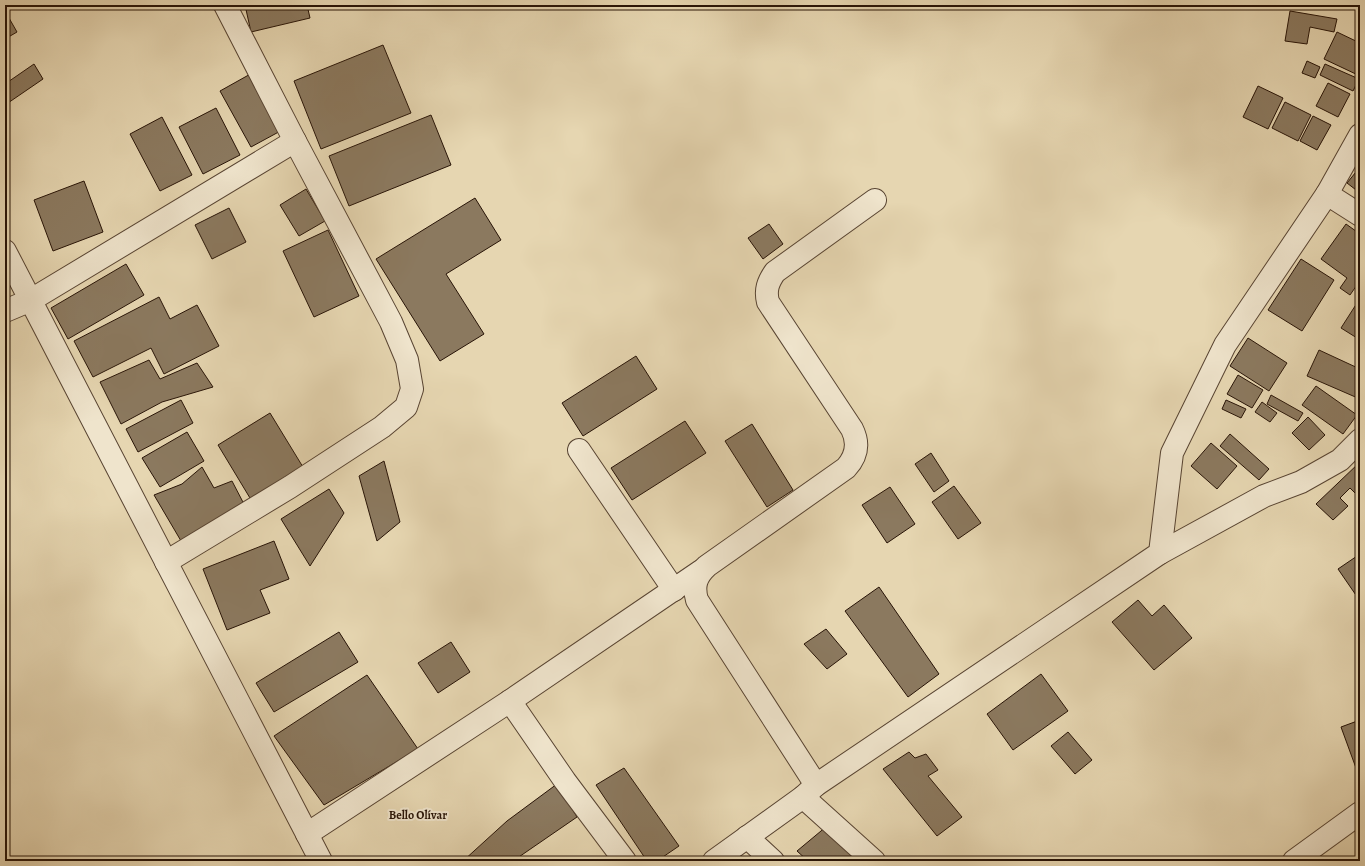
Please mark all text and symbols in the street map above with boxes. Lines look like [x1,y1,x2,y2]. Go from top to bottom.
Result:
district label: Bello Olívar [389,807,447,823]

